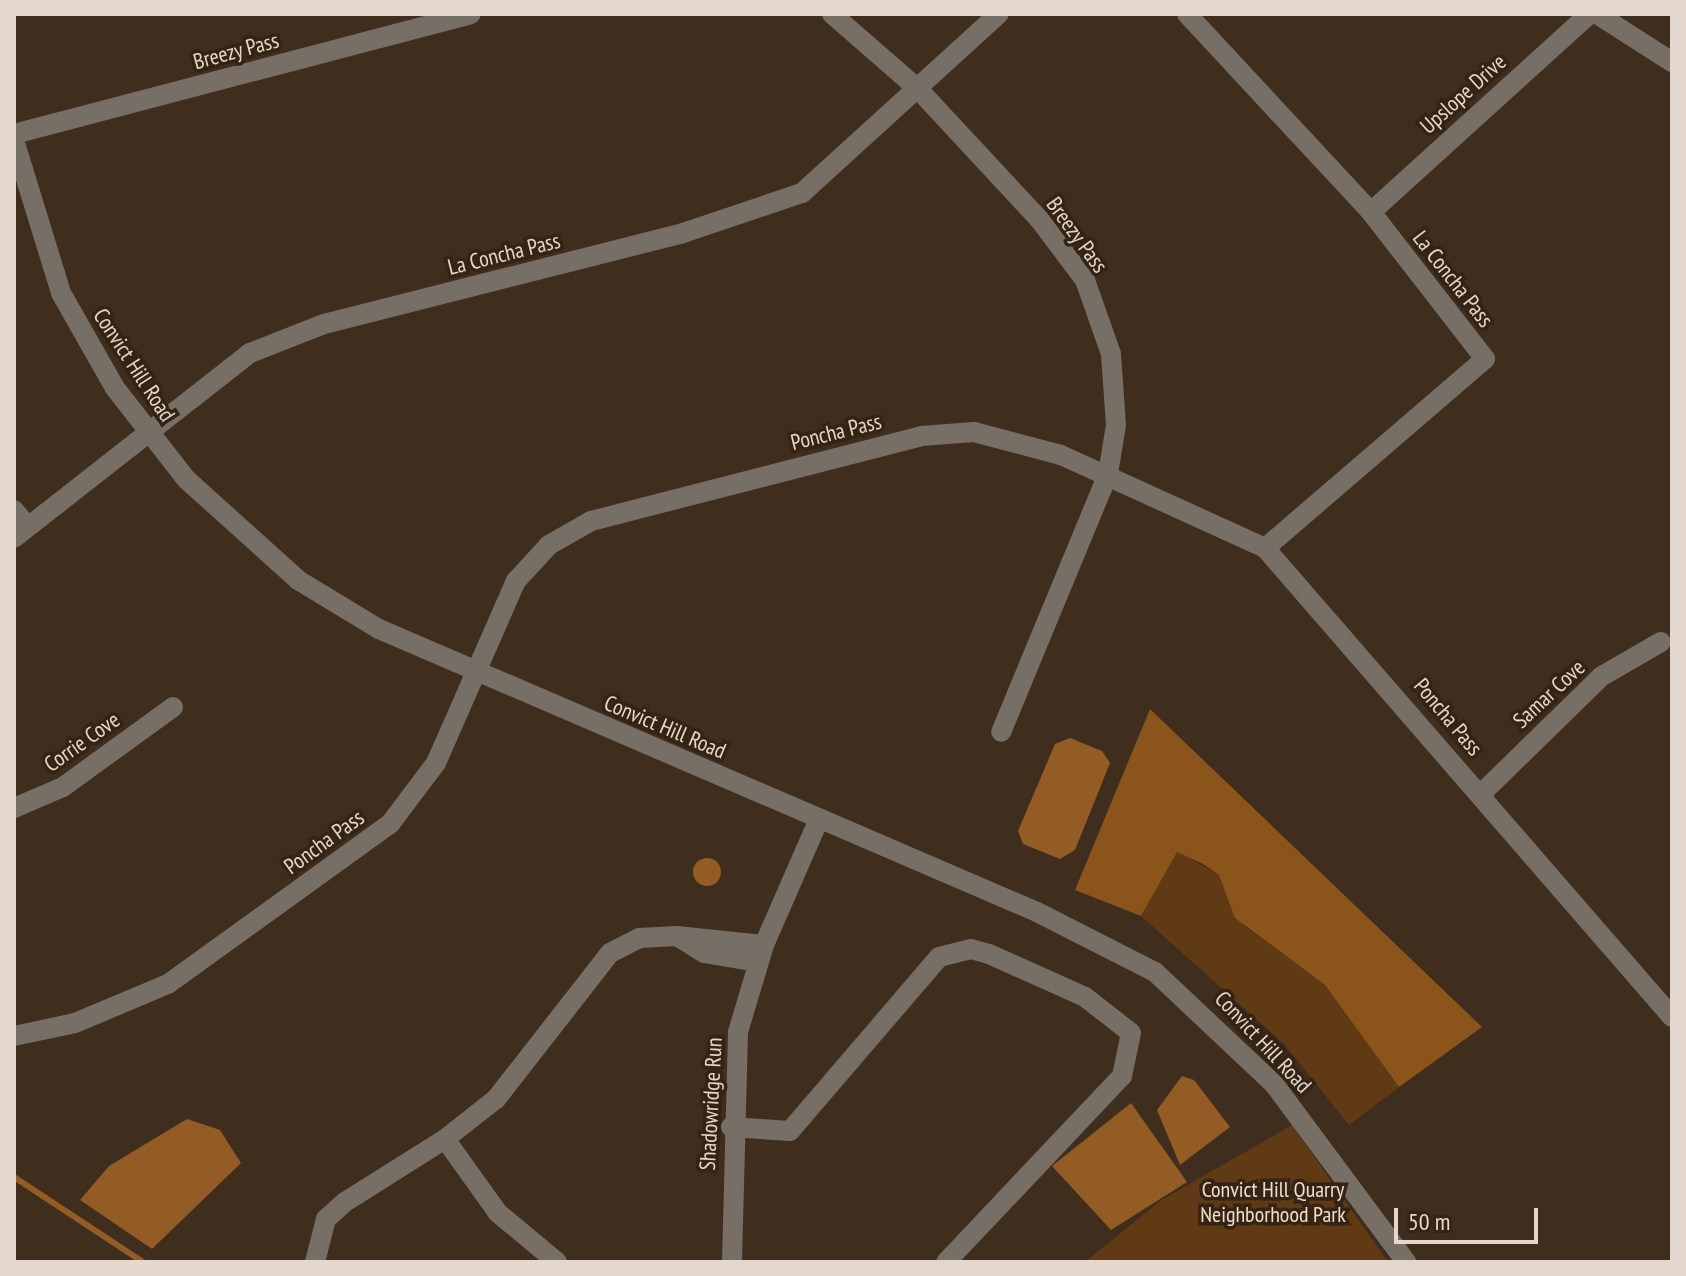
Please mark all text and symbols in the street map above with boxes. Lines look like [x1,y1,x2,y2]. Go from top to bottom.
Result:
street label: Breezy Pass [190,27,282,75]
street label: Upslope Drive [1415,49,1511,139]
street label: Breezy Pass [1040,192,1114,278]
street label: La Concha Pass [1407,226,1499,332]
street label: La Concha Pass [445,227,563,281]
street label: Convict Hill Road [88,304,180,426]
street label: Poncha Pass [788,408,884,456]
street label: Samar Cove [1508,654,1590,734]
street label: Poncha Pass [1408,673,1488,761]
street label: Convict Hill Road [600,690,730,764]
street label: Corrie Cove [39,707,125,777]
street label: Poncha Pass [279,804,369,880]
street label: Convict Hill Road [1209,986,1317,1098]
street label: Shadowridge Run [694,1037,728,1171]
park label: Convict Hill Quarry Neighborhood Park [1200,1176,1346,1228]
scale bar [1398,1192,1542,1242]
text: 50 m [1408,1206,1450,1237]

